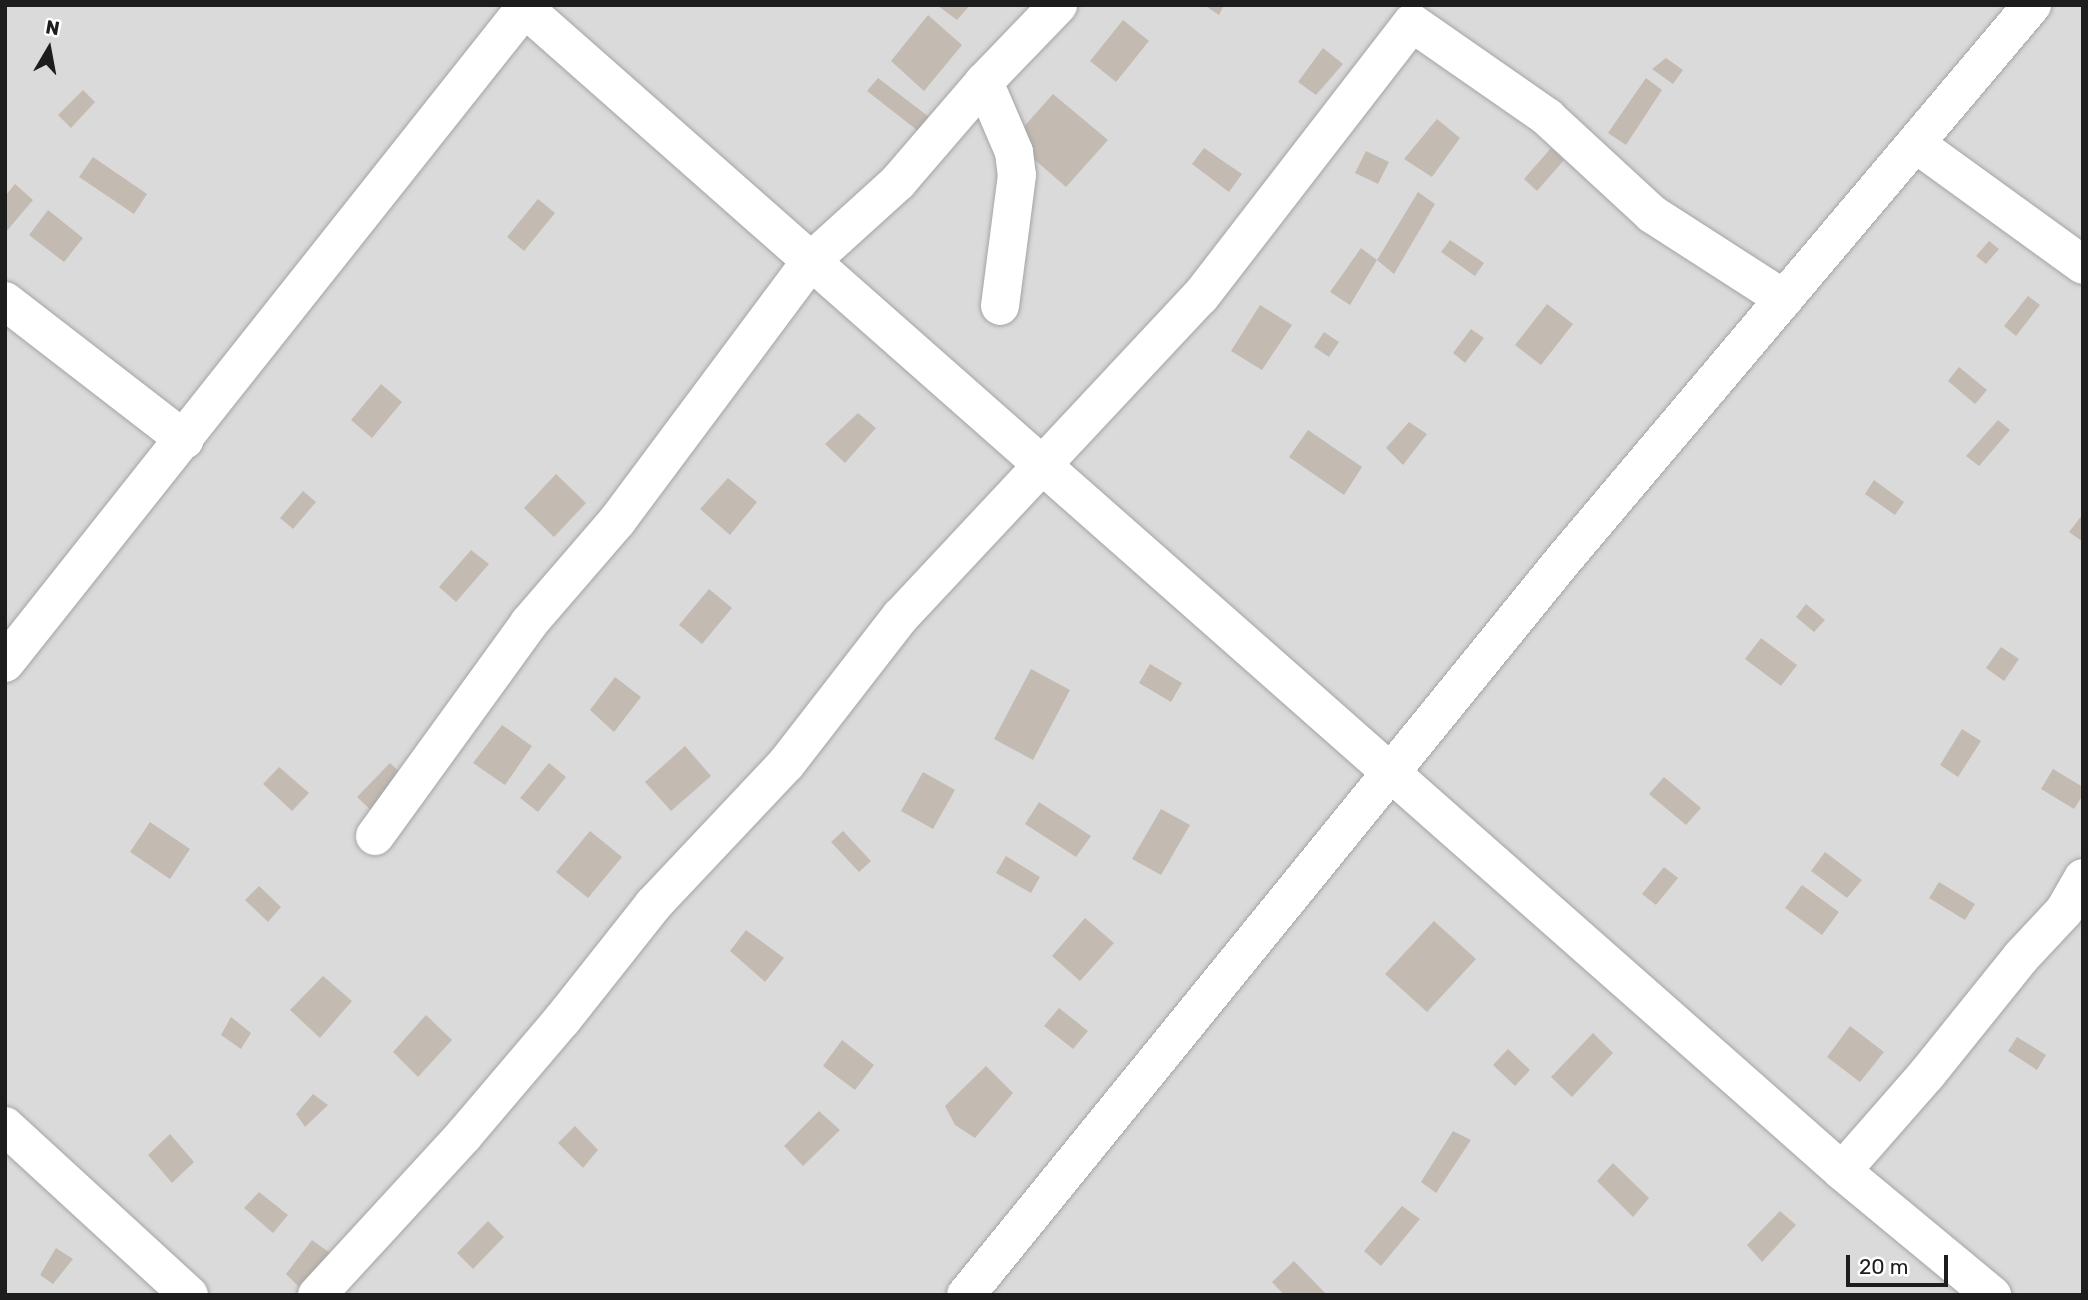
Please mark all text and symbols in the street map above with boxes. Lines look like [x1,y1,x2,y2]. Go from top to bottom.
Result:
north arrow [14,14,84,84]
text: N [44,15,61,40]
scale bar [1850,1240,1952,1284]
text: 20 m [1859,1254,1908,1279]

